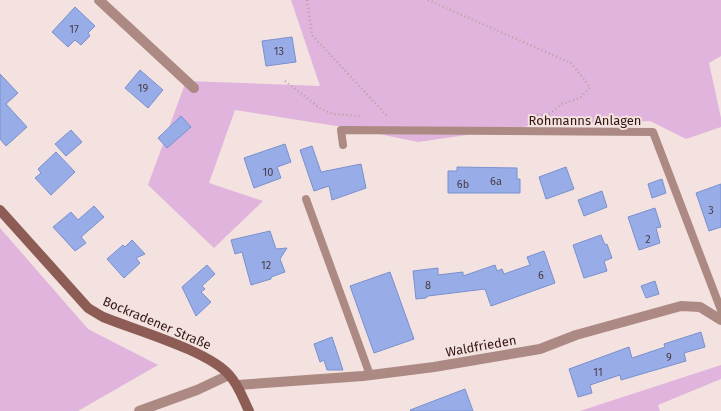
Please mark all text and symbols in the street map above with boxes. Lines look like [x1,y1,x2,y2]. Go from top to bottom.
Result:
house number: 17 [69,23,79,36]
house number: 13 [274,45,284,58]
house number: 19 [138,82,148,95]
street label: Rohmanns Anlagen [529,113,641,128]
house number: 10 [263,166,273,179]
house number: 6a [490,175,502,188]
house number: 6b [457,178,469,191]
house number: 3 [708,204,714,217]
house number: 2 [645,233,651,246]
house number: 12 [261,259,271,272]
house number: 6 [538,269,544,282]
house number: 8 [425,279,431,292]
street label: Bockradener Straße [101,293,213,353]
street label: Waldfrieden [445,332,517,360]
house number: 9 [666,351,672,364]
house number: 11 [593,366,603,379]

